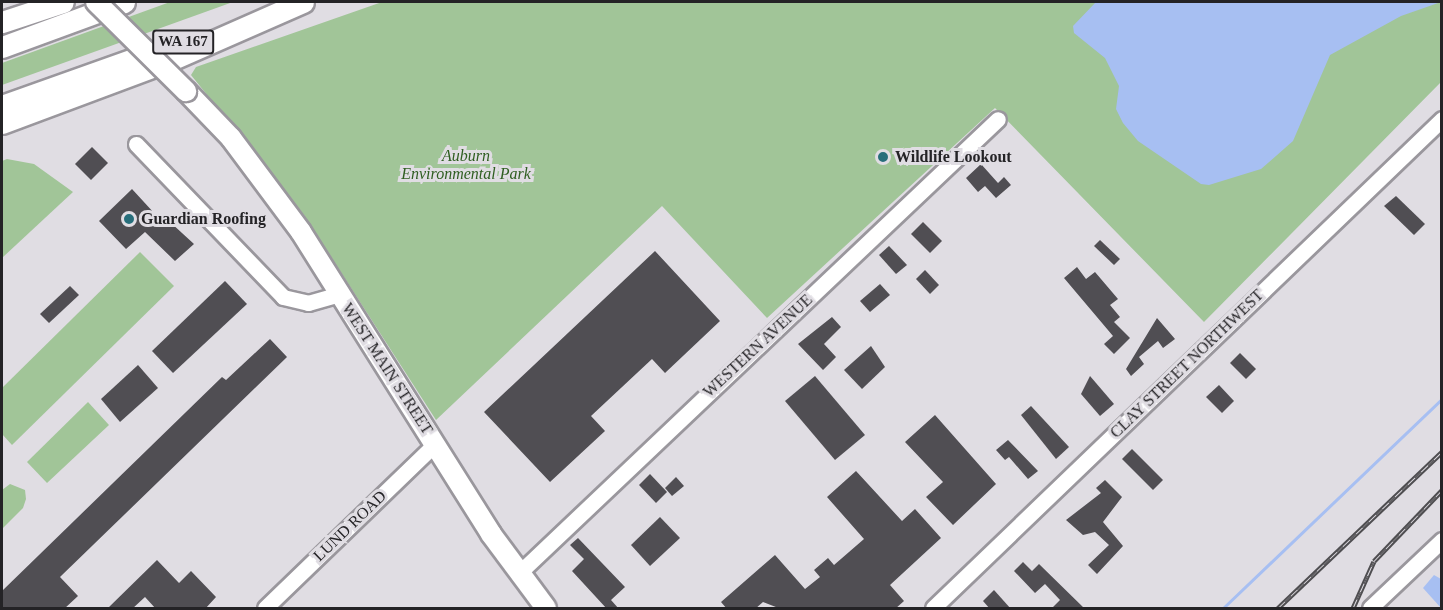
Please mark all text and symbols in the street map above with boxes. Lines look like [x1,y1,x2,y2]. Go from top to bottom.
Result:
road number: WA 167 [152,30,214,54]
park label: Auburn Environmental Park [401,146,531,184]
place label: Wildlife Lookout [895,147,1012,167]
marker: Wildlife Lookout [876,150,890,164]
place label: Guardian Roofing [141,209,266,229]
marker: Guardian Roofing [122,212,136,226]
street label: CLAY STREET NORTHWEST [1106,285,1268,443]
street label: WESTERN AVENUE [699,290,817,402]
street label: WEST MAIN STREET [337,300,437,438]
street label: LUND ROAD [310,487,390,565]

